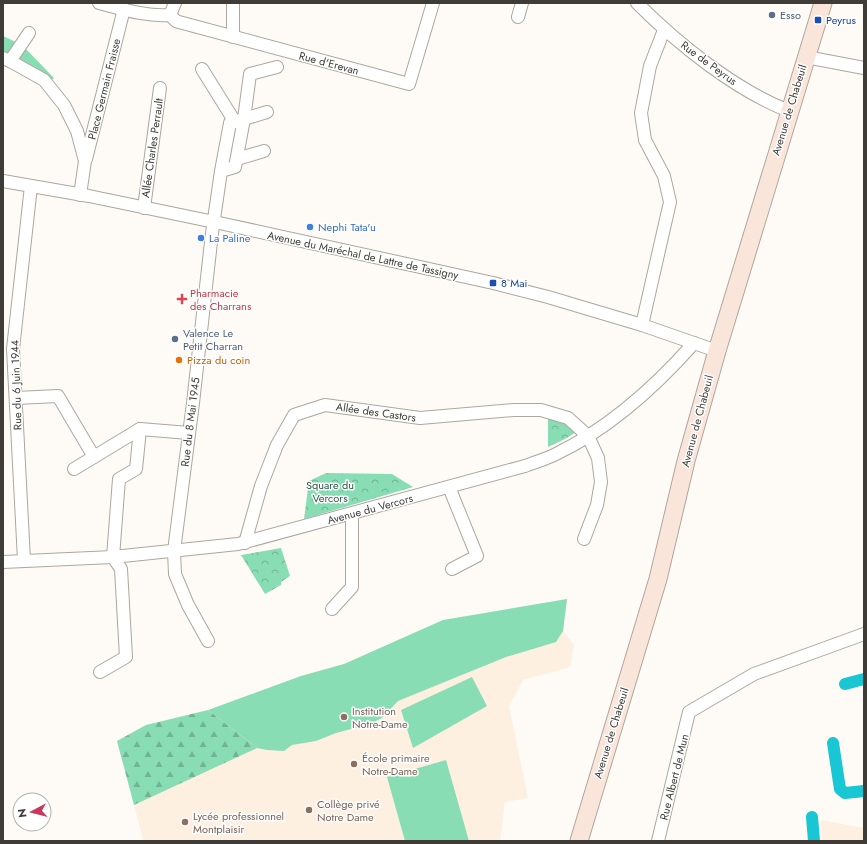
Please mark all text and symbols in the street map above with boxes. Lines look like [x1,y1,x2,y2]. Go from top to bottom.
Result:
place label: Esso [780,7,801,23]
marker: Esso [767,10,777,20]
place label: Peyrus [826,12,857,28]
marker: Peyrus [813,15,823,25]
street label: Place Germain Fraisse [84,36,124,141]
street label: Rue de Peyrus [678,37,741,89]
street label: Rue d'Erevan [297,47,361,79]
street label: Avenue de Chabeuil [768,62,810,158]
street label: Allée Charles Perrault [137,97,167,199]
place label: Nephi Tata'u [318,219,376,235]
marker: Nephi Tata'u [305,222,315,232]
street label: Avenue du Maréchal de Lattre de Tassigny [266,227,460,283]
place label: La Paline [209,230,251,246]
marker: La Paline [196,233,206,243]
place label: 8 Mai [501,275,528,291]
marker: 8 Mai [488,278,498,288]
place label: Pharmacie des Charrans [190,285,252,314]
marker: Pharmacie des Charrans [177,294,187,304]
place label: Valence Le Petit Charran [183,325,243,354]
marker: Valence Le Petit Charran [170,334,180,344]
street label: Rue du 6 Juin 1944 [6,339,26,430]
place label: Pizza du coin [187,352,250,368]
marker: Pizza du coin [174,355,184,365]
street label: Avenue de Chabeuil [677,373,717,469]
street label: Rue du 8 Mai 1945 [177,376,203,468]
street label: Allée des Castors [335,398,418,426]
park label: Square du Vercors [306,477,354,506]
street label: Avenue du Vercors [325,490,415,528]
street label: Avenue de Chabeuil [590,685,632,781]
place label: Institution Notre-Dame [352,703,408,732]
marker: Institution Notre-Dame [339,712,349,722]
street label: Rue Albert de Mun [656,732,692,822]
place label: École primaire Notre-Dame [362,750,430,779]
marker: École primaire Notre-Dame [349,759,359,769]
north arrow [12,792,52,832]
place label: Collège privé Notre Dame [317,796,380,825]
marker: Collège privé Notre Dame [304,805,314,815]
text: N [14,808,31,819]
place label: Lycée professionnel Montplaisir [193,808,284,837]
marker: Lycée professionnel Montplaisir [180,817,190,827]

